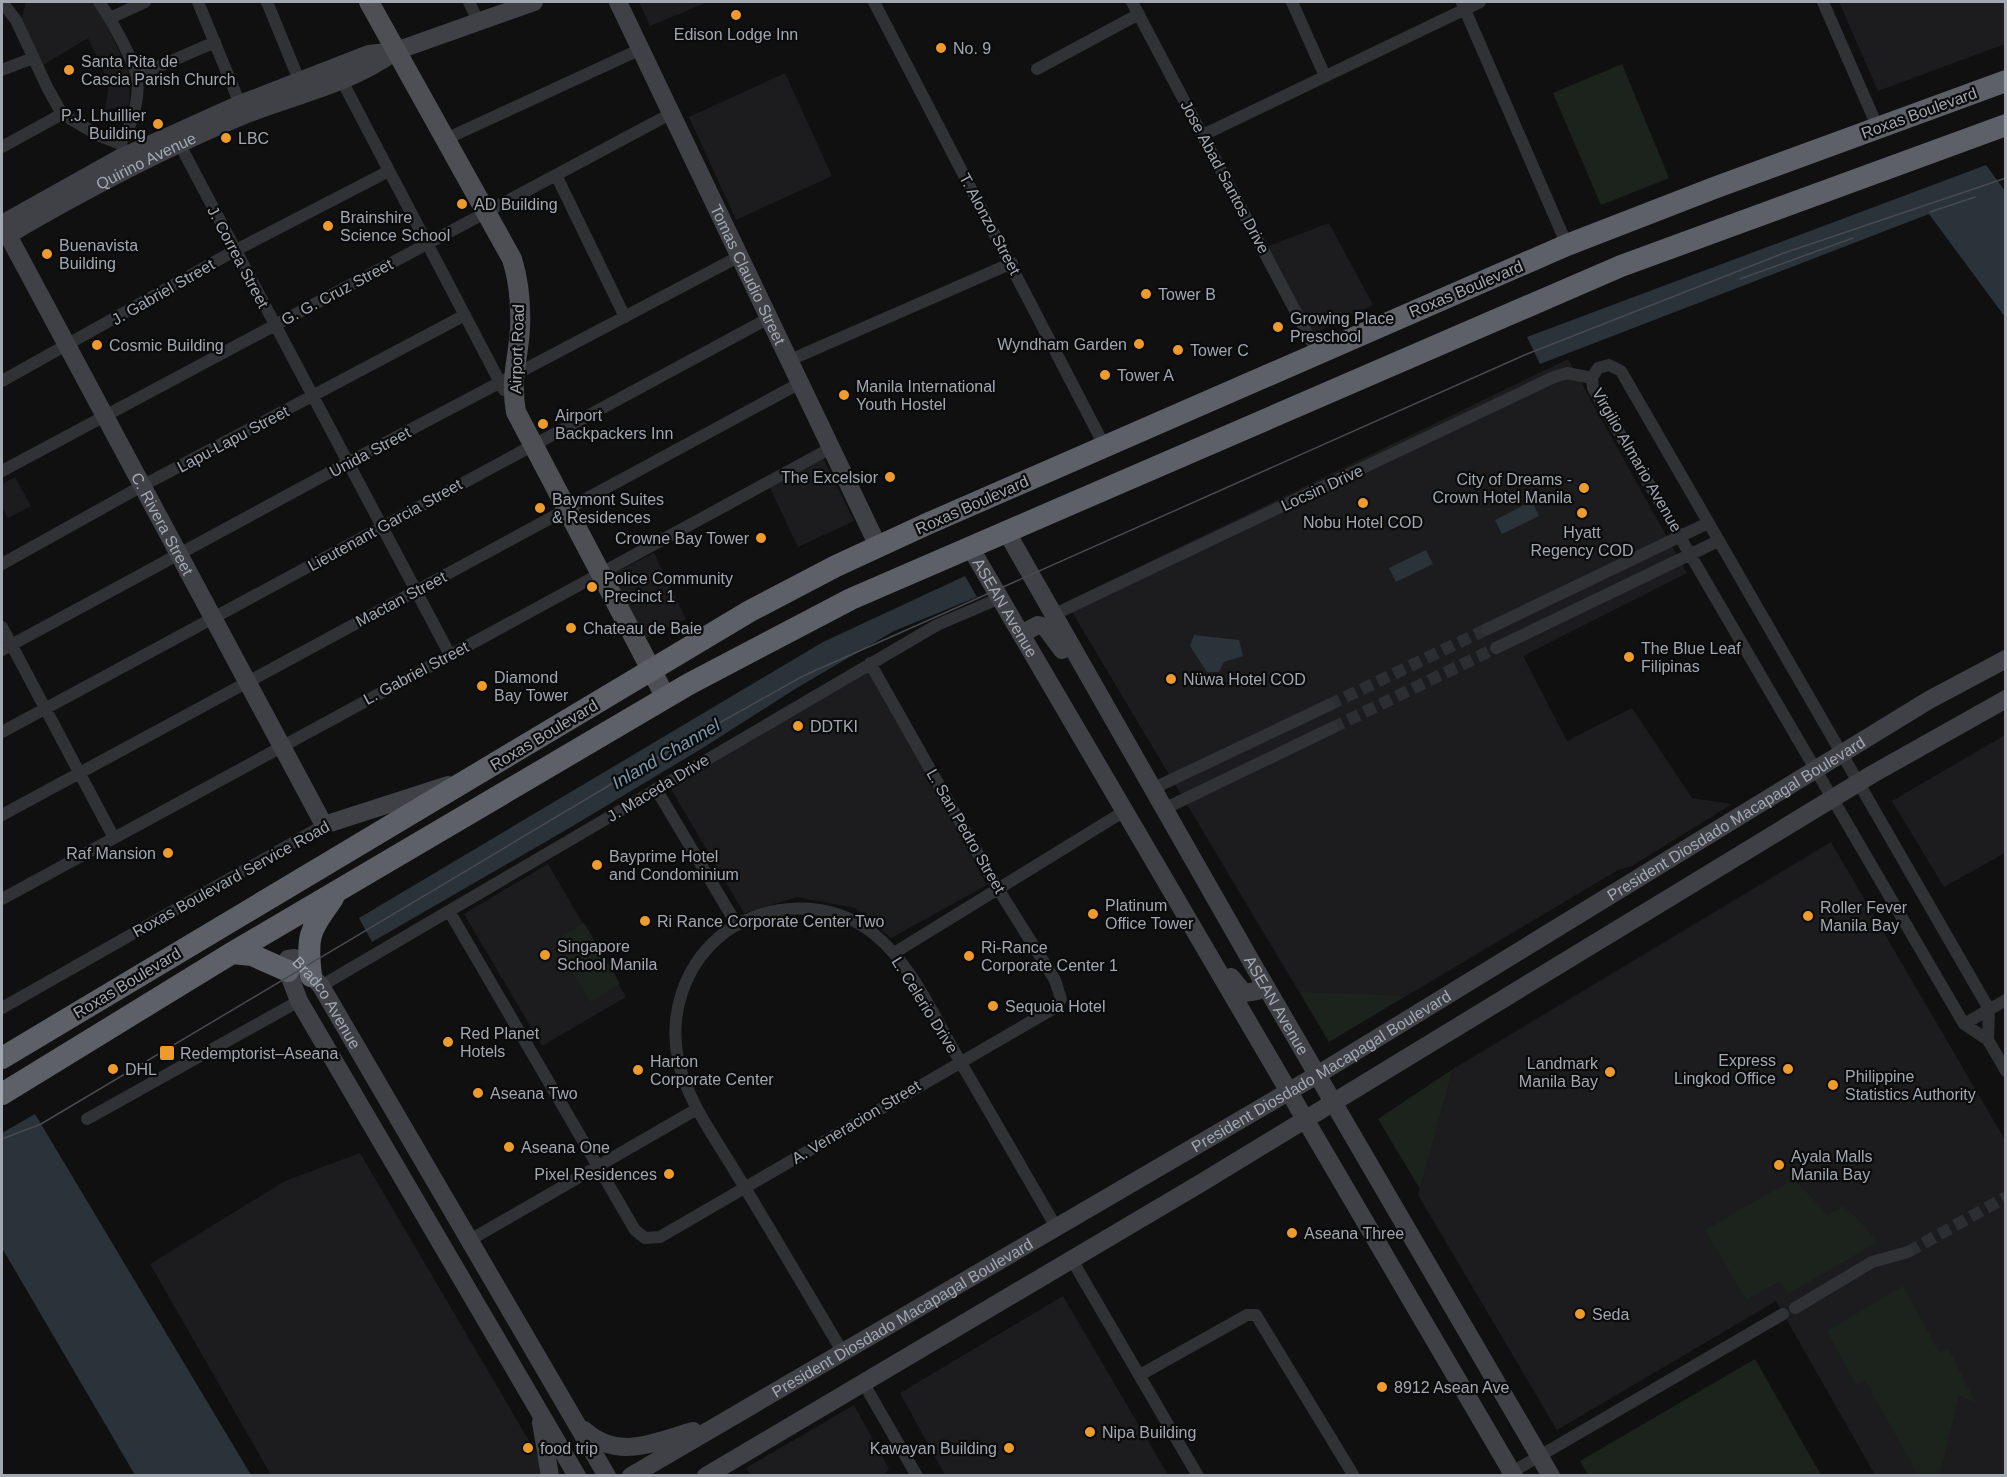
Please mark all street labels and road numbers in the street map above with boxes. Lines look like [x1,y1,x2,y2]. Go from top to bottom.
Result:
street label: Roxas Boulevard [1859,84,1979,142]
street label: Jose Abad Santos Drive [1177,98,1273,256]
street label: Quirino Avenue [93,129,199,193]
street label: T. Alonzo Street [956,171,1024,278]
street label: Tomas Claudio Street [708,202,789,348]
street label: J. Correa Street [204,203,272,311]
street label: J. Gabriel Street [109,255,218,328]
street label: G. G. Cruz Street [278,255,396,329]
street label: Roxas Boulevard [1407,257,1525,321]
street label: Airport Road [507,304,527,394]
street label: Virgilio Almario Avenue [1589,385,1685,535]
street label: Lapu-Lapu Street [174,402,292,476]
street label: Unida Street [327,423,414,480]
street label: Locsin Drive [1279,462,1366,514]
street label: C. Rivera Street [128,469,197,578]
street label: Roxas Boulevard [913,472,1031,538]
street label: Lieutenant Garcia Street [305,475,465,574]
street label: ASEAN Avenue [970,555,1041,660]
street label: Mactan Street [353,568,449,630]
street label: L. Gabriel Street [361,638,472,708]
street label: Roxas Boulevard [487,696,601,774]
street label: President Diosdado Macapagal Boulevard [1604,733,1868,904]
street label: J. Maceda Drive [604,751,712,825]
street label: L. San Pedro Street [924,766,1009,897]
street label: Roxas Boulevard Service Road [130,818,332,940]
street label: Roxas Boulevard [70,944,184,1022]
street label: Bradco Avenue [289,953,364,1052]
street label: ASEAN Avenue [1241,953,1312,1058]
street label: L. Celerio Drive [889,954,961,1056]
street label: President Diosdado Macapagal Boulevard [1188,987,1454,1155]
street label: A. Veneracion Street [789,1077,924,1167]
street label: President Diosdado Macapagal Boulevard [769,1235,1035,1400]

